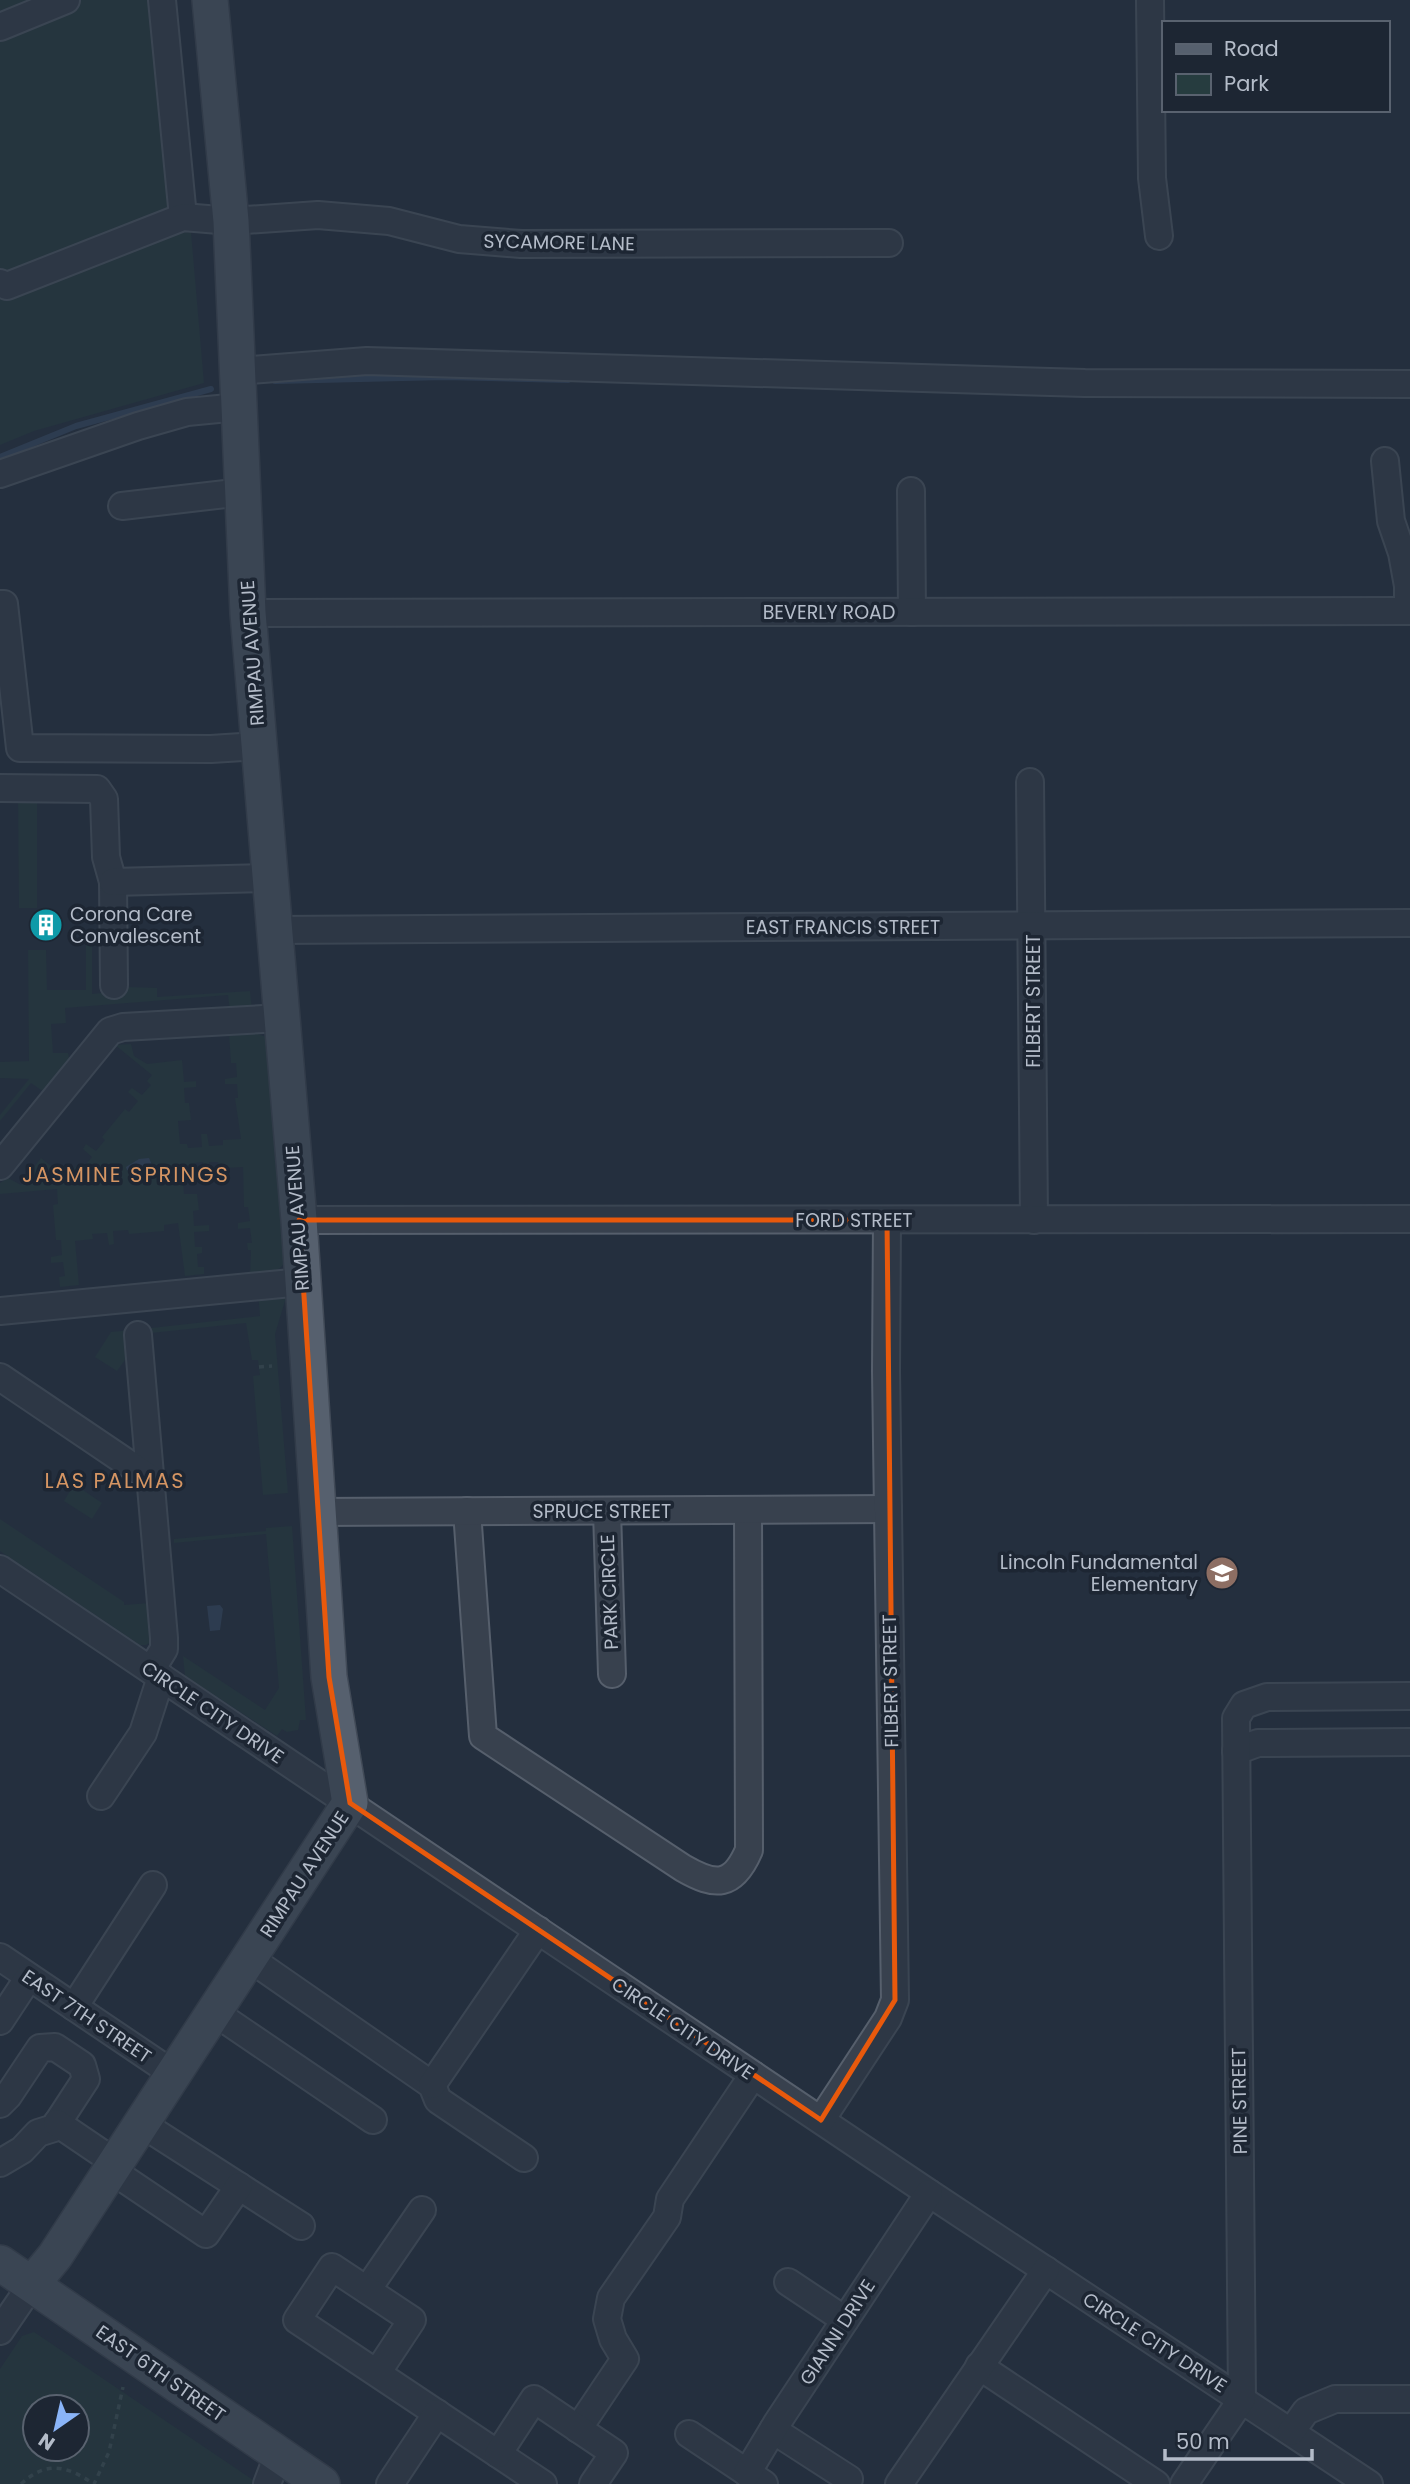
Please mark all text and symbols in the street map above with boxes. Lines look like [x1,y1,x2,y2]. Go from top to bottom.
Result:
legend [1162,21,1389,112]
text: Road [1224,34,1279,63]
text: Park [1224,69,1269,98]
street label: SYCAMORE LANE [483,228,635,257]
street label: RIMPAU AVENUE [234,579,271,727]
street label: BEVERLY ROAD [763,599,895,626]
place label: Corona Care Convalescent [70,901,201,950]
building icon: Corona Care Convalescent [27,906,65,944]
street label: EAST FRANCIS STREET [746,914,940,941]
street label: FILBERT STREET [1020,934,1047,1068]
street label: RIMPAU AVENUE [279,1144,316,1292]
district label: JASMINE SPRINGS [22,1160,230,1189]
street label: FORD STREET [795,1207,913,1234]
district label: LAS PALMAS [44,1466,186,1495]
street label: SPRUCE STREET [533,1498,671,1525]
street label: PARK CIRCLE [594,1534,625,1650]
place label: Lincoln Fundamental Elementary [1000,1549,1198,1598]
school or university icon: Lincoln Fundamental Elementary [1203,1554,1241,1592]
street label: FILBERT STREET [876,1614,905,1748]
street label: CIRCLE CITY DRIVE [136,1655,289,1770]
street label: RIMPAU AVENUE [253,1806,355,1943]
street label: EAST 7TH STREET [17,1963,157,2070]
street label: CIRCLE CITY DRIVE [606,1971,759,2086]
street label: PINE STREET [1225,2047,1254,2155]
street label: GIANNI DRIVE [793,2274,882,2390]
street label: CIRCLE CITY DRIVE [1077,2286,1232,2399]
street label: EAST 6TH STREET [91,2319,231,2428]
north arrow [21,2393,91,2463]
scale bar [1165,2418,1312,2462]
text: N [33,2426,60,2457]
text: 50 m [1176,2427,1230,2456]

